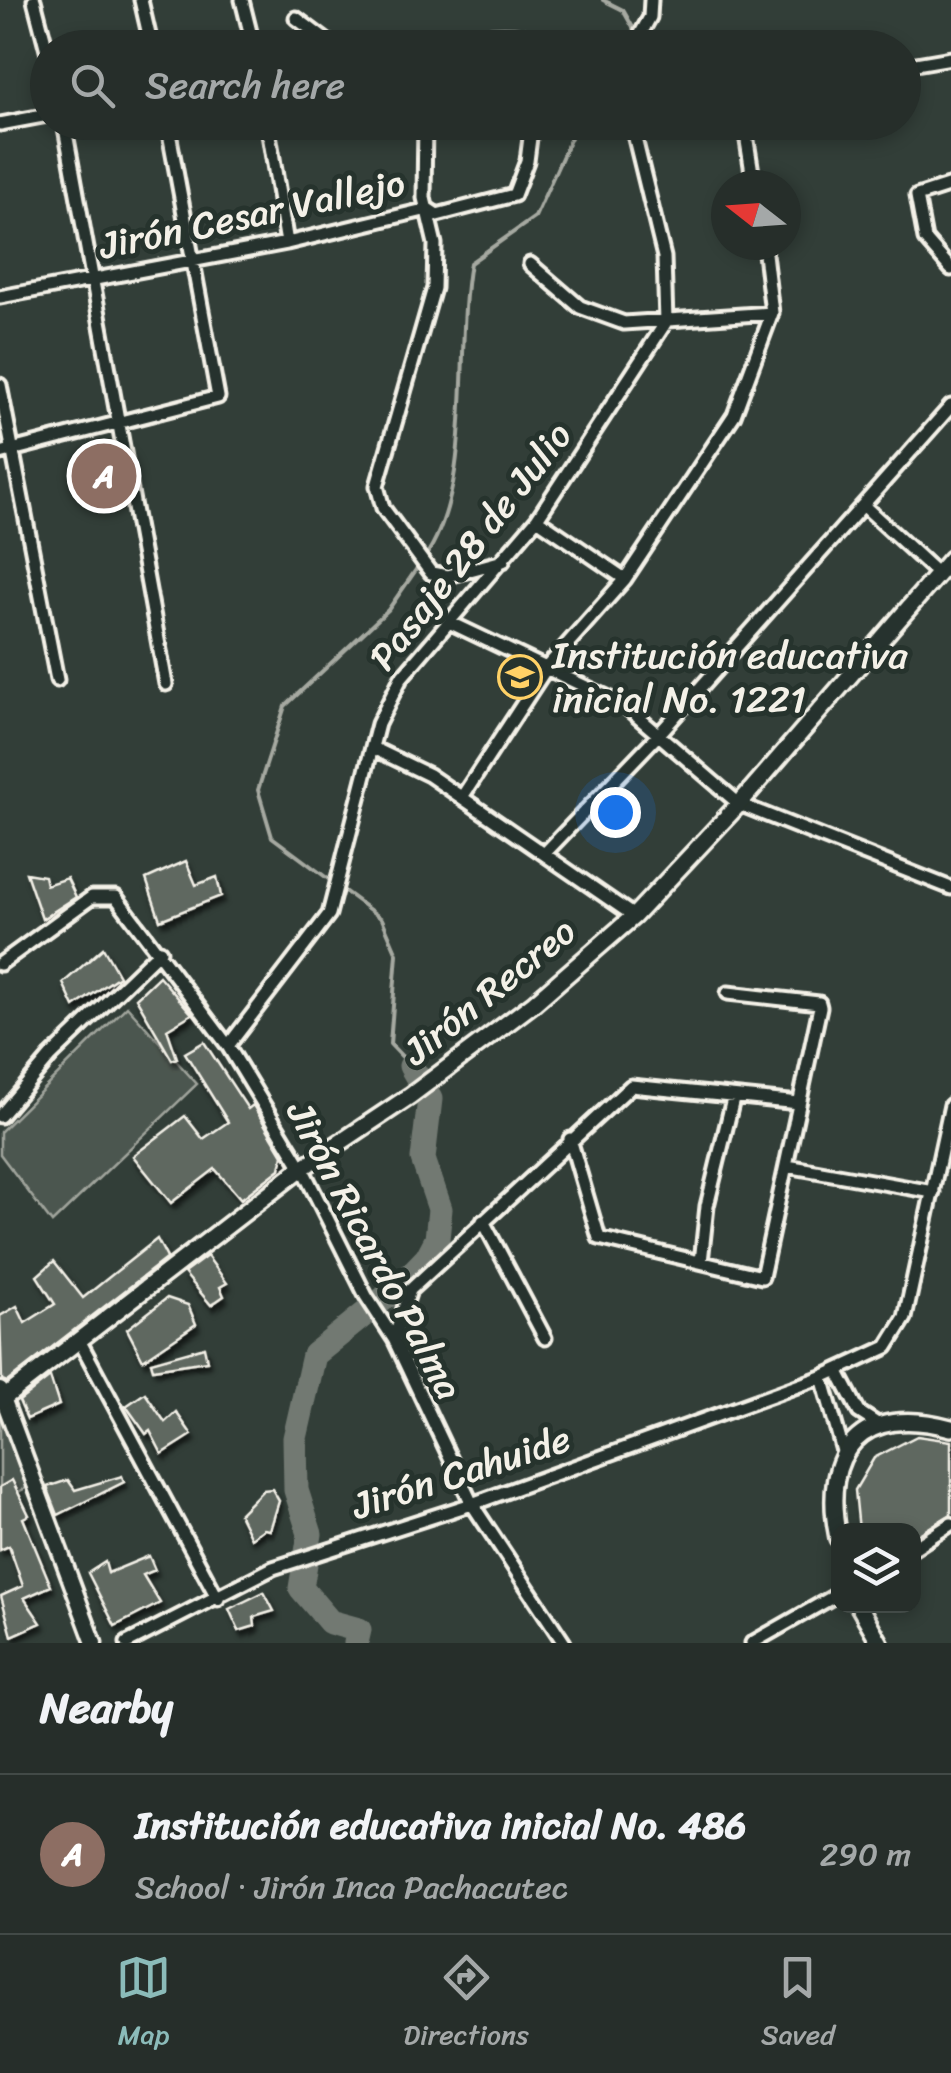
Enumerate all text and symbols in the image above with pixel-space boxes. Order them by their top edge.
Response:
search box [30,30,921,140]
text: Search here [145,52,345,119]
icon: search [65,58,120,113]
street label: Jirón Cesar Vallejo [91,149,411,280]
north arrow [711,170,801,260]
street label: Pasaje 28 de Julio [351,407,590,686]
pin: A [72,438,136,514]
place label: Institución educativa inicial No. 1221 [551,622,908,733]
school or university icon: Institución educativa inicial No. 1221 [497,654,543,700]
your location [590,787,641,838]
street label: Jirón Recreo [386,900,591,1084]
street label: Jirón Ricardo Palma [266,1087,482,1412]
street label: Jirón Cahuide [341,1406,579,1540]
map controls [831,1523,921,1613]
button: layers [831,1523,921,1613]
text: Nearby [40,1671,173,1745]
text: Institución educativa inicial No. 486 [135,1792,746,1859]
text: A [62,1826,83,1883]
text: 290 m [820,1826,911,1883]
text: School · Jirón Inca Pachacutec [135,1859,568,1916]
tab: Map [116,1950,171,2059]
tab: Directions [403,1950,529,2059]
tab: Saved [761,1950,835,2059]

